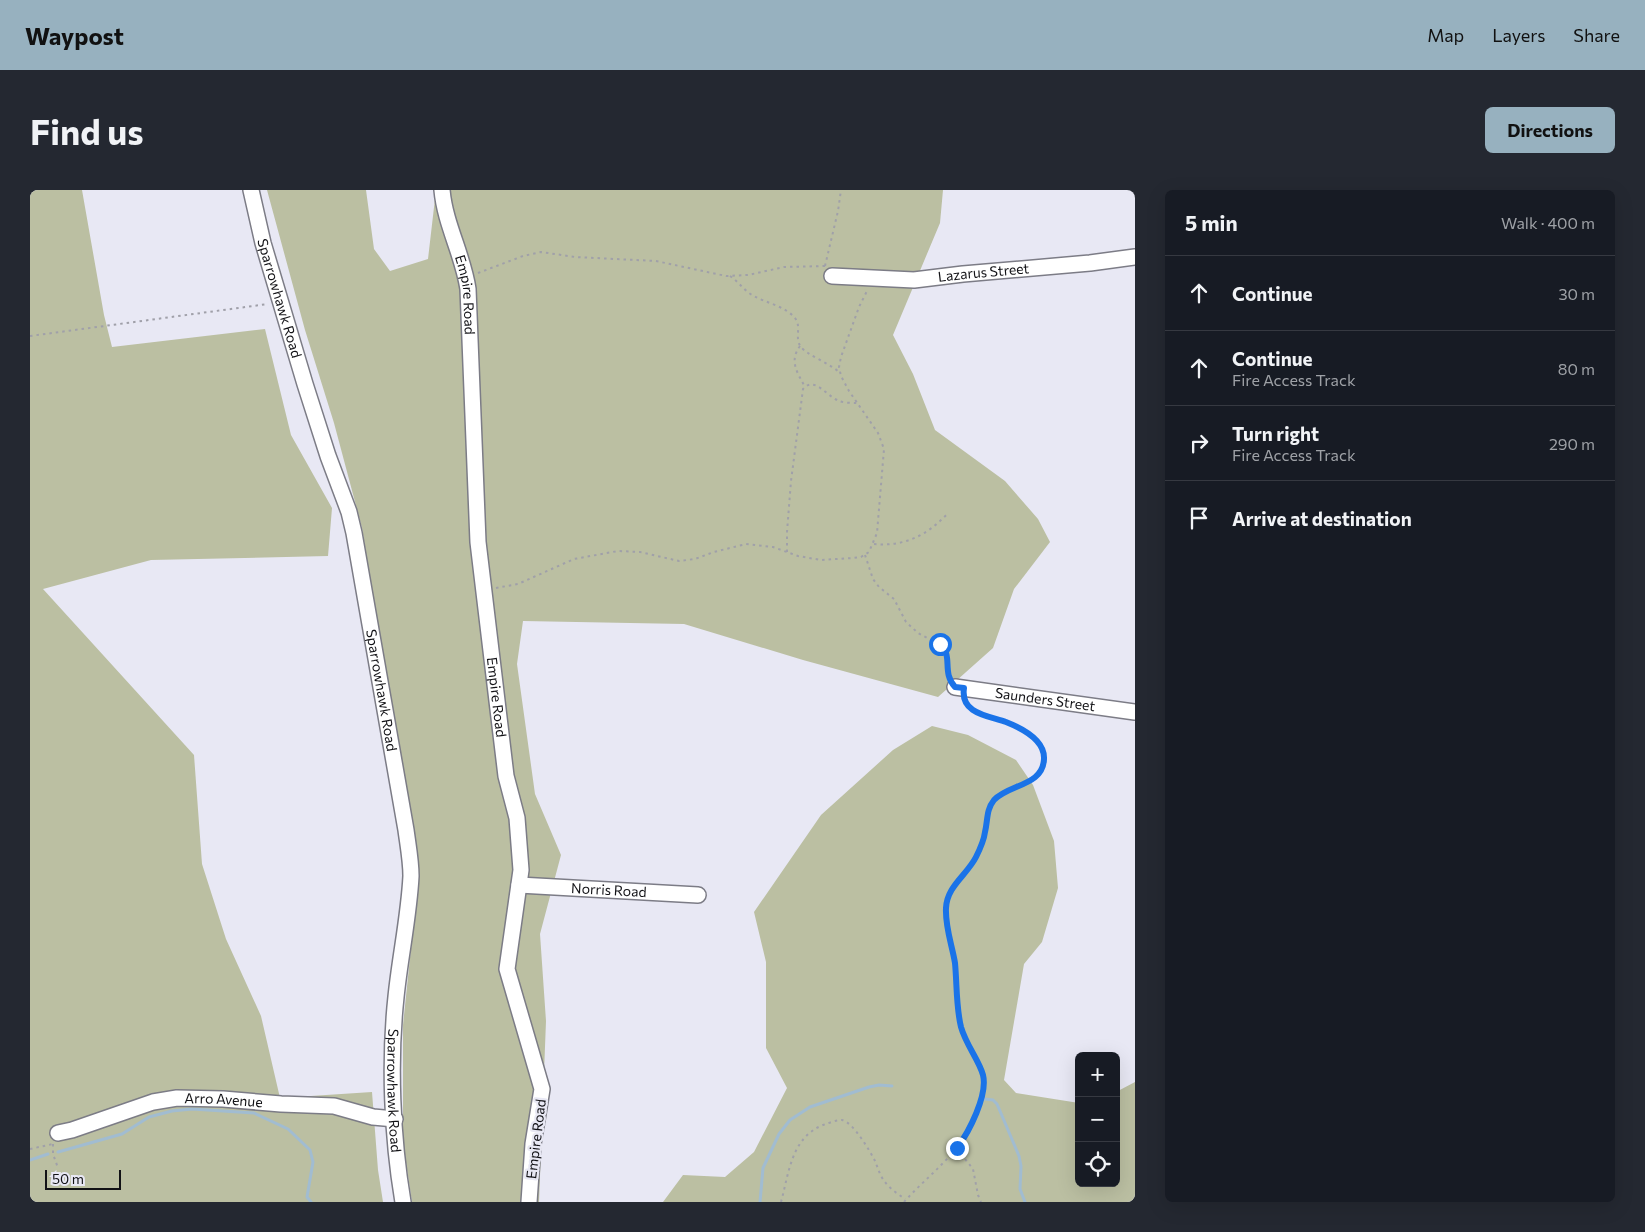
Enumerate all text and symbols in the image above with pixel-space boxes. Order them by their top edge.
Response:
text: Waypost [25,21,124,50]
text: Map [1427,24,1464,46]
text: Layers [1492,24,1545,46]
text: Share [1573,24,1620,46]
button: Directions [1485,107,1615,153]
text: Find us [30,109,144,152]
text: 5 min [1185,210,1238,235]
text: Walk · 400 m [1501,213,1595,232]
street label: Sparrowhawk Road [254,237,306,360]
street label: Empire Road [452,253,479,335]
street label: Lazarus Street [937,259,1030,285]
icon: ahead [1185,279,1213,307]
text: Continue [1232,282,1312,305]
text: 30 m [1558,284,1595,303]
text: Continue [1232,347,1312,370]
icon: ahead [1185,354,1213,382]
text: 80 m [1558,359,1595,378]
text: Fire Access Track [1232,370,1356,389]
text: Turn right [1232,422,1319,445]
icon: right [1185,429,1213,457]
text: 290 m [1549,434,1595,453]
text: Fire Access Track [1232,445,1356,464]
icon: arrive [1185,504,1213,532]
text: Arrive at destination [1232,507,1412,530]
street label: Sparrowhawk Road [363,628,401,752]
route start [929,633,952,656]
street label: Empire Road [484,656,510,738]
street label: Saunders Street [994,684,1097,714]
street label: Norris Road [571,879,647,900]
street label: Sparrowhawk Road [384,1028,405,1153]
map controls [1075,1052,1120,1187]
button: + [1075,1052,1120,1097]
street label: Arro Avenue [184,1089,263,1110]
button: − [1075,1097,1120,1142]
street label: Empire Road [522,1098,549,1180]
route end [946,1137,969,1160]
button: locate [1075,1142,1120,1187]
scale bar [45,1167,121,1190]
text: 50 m [52,1170,84,1187]

